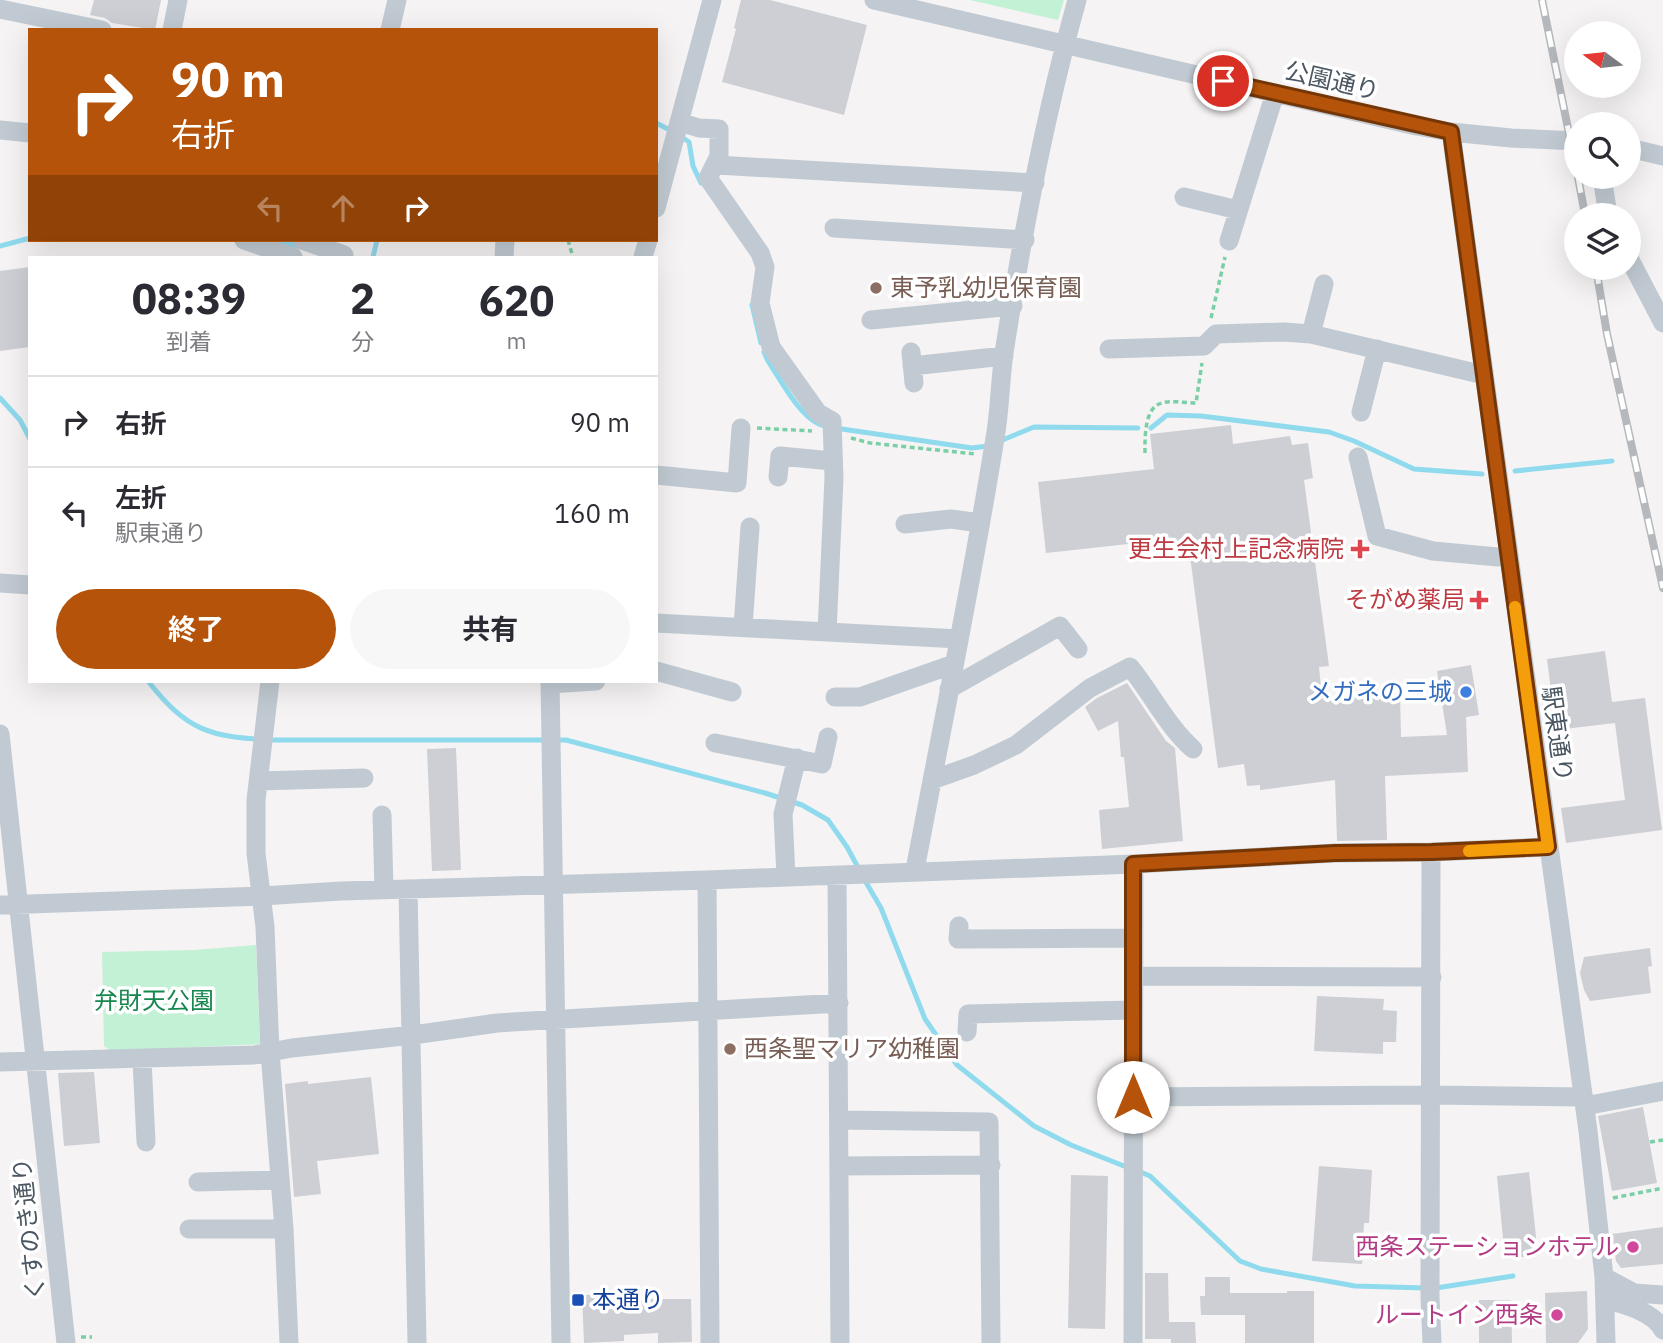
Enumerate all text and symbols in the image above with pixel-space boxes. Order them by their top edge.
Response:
north arrow [1564,21,1642,98]
map controls [1564,21,1641,280]
text: 90 m [171,47,285,110]
pin [1193,51,1253,111]
street label: 公園通り [1282,54,1383,106]
icon: right [56,56,147,147]
icon: arrive [1204,62,1242,100]
button: search [1564,112,1641,189]
text: 右折 [171,113,235,155]
icon: left [251,189,289,227]
icon: ahead [324,189,362,227]
icon: right [397,189,435,227]
button: layers [1564,203,1641,280]
text: 08:39 [132,271,246,326]
text: 2 [350,271,375,326]
place label: 東予乳幼児保育園 [890,271,1082,303]
text: 620 [479,273,554,328]
marker: 東予乳幼児保育園 [868,280,884,296]
text: m [507,325,527,355]
text: 到着 [166,326,212,356]
text: 分 [351,326,374,356]
icon: right [56,403,94,441]
text: 90 m [570,405,630,439]
text: 右折 [115,406,167,440]
text: 左折 [115,480,167,514]
icon: left [56,494,94,532]
text: 160 m [554,496,630,530]
text: 駅東通り [115,517,207,547]
place label: 更生会村上記念病院 [1128,532,1344,564]
marker: 更生会村上記念病院 [1350,539,1370,559]
place label: そがめ薬局 [1345,583,1465,615]
button: 終了 [56,589,336,669]
button: 共有 [350,589,630,669]
marker: そがめ薬局 [1471,592,1487,608]
place label: メガネの三城 [1308,675,1452,707]
marker: メガネの三城 [1458,684,1474,700]
street label: 駅東通り [1535,684,1581,784]
park label: 弁財天公園 [94,984,214,1016]
place label: 西条聖マリア幼稚園 [744,1032,960,1064]
marker: 西条聖マリア幼稚園 [722,1041,738,1057]
position arrow [1096,1060,1170,1134]
street label: くすのき通り [5,1156,51,1302]
place label: 西条ステーションホテル [1355,1230,1619,1262]
marker: 西条ステーションホテル [1625,1239,1641,1255]
place label: 本通り [592,1283,664,1315]
marker: 本通り [570,1292,586,1308]
place label: ルートイン西条 [1375,1298,1543,1330]
marker: ルートイン西条 [1549,1307,1565,1323]

